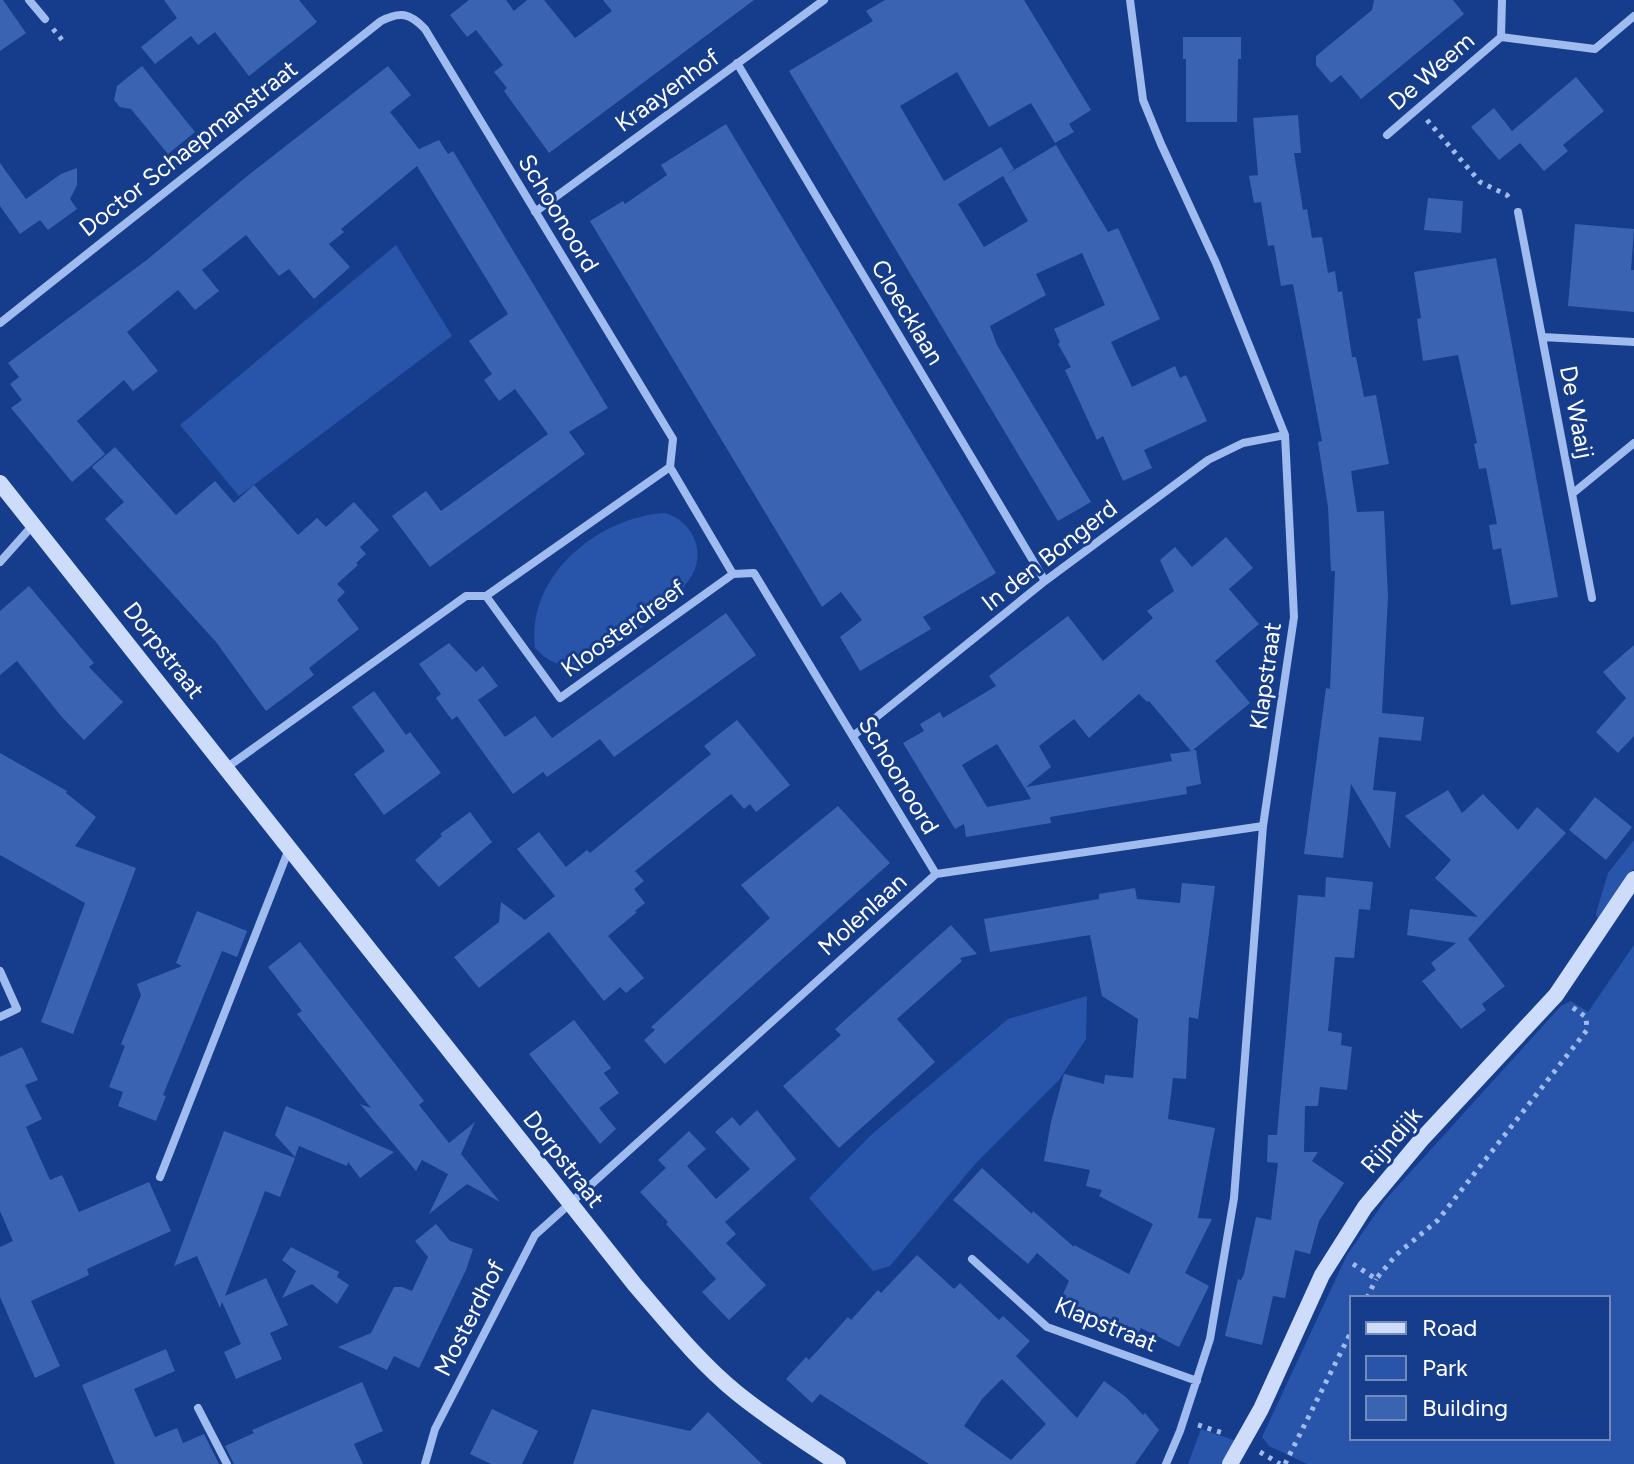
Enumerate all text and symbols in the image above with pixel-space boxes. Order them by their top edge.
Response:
street label: De Weem [1382,26,1480,116]
street label: Kraayenhof [609,42,725,138]
street label: Doctor Schaepmanstraat [73,54,303,242]
street label: Schoonoord [512,149,606,277]
street label: Cloecklaan [865,254,951,370]
street label: De Waaij [1554,363,1600,461]
street label: In den Bongerd [976,493,1122,617]
street label: Kloosterdreef [555,573,691,683]
street label: Dorpstraat [117,596,211,704]
street label: Klapstraat [1243,620,1287,732]
street label: Schoonoord [852,711,946,839]
street label: Molenlaan [812,867,912,961]
street label: Rijndijk [1354,1101,1428,1179]
street label: Dorpstraat [517,1105,611,1213]
street label: Mosterdhof [428,1255,511,1381]
street label: Klapstraat [1050,1290,1162,1358]
legend [1350,1296,1610,1440]
text: Road [1422,1313,1477,1342]
text: Park [1422,1353,1468,1382]
text: Building [1422,1393,1508,1422]

